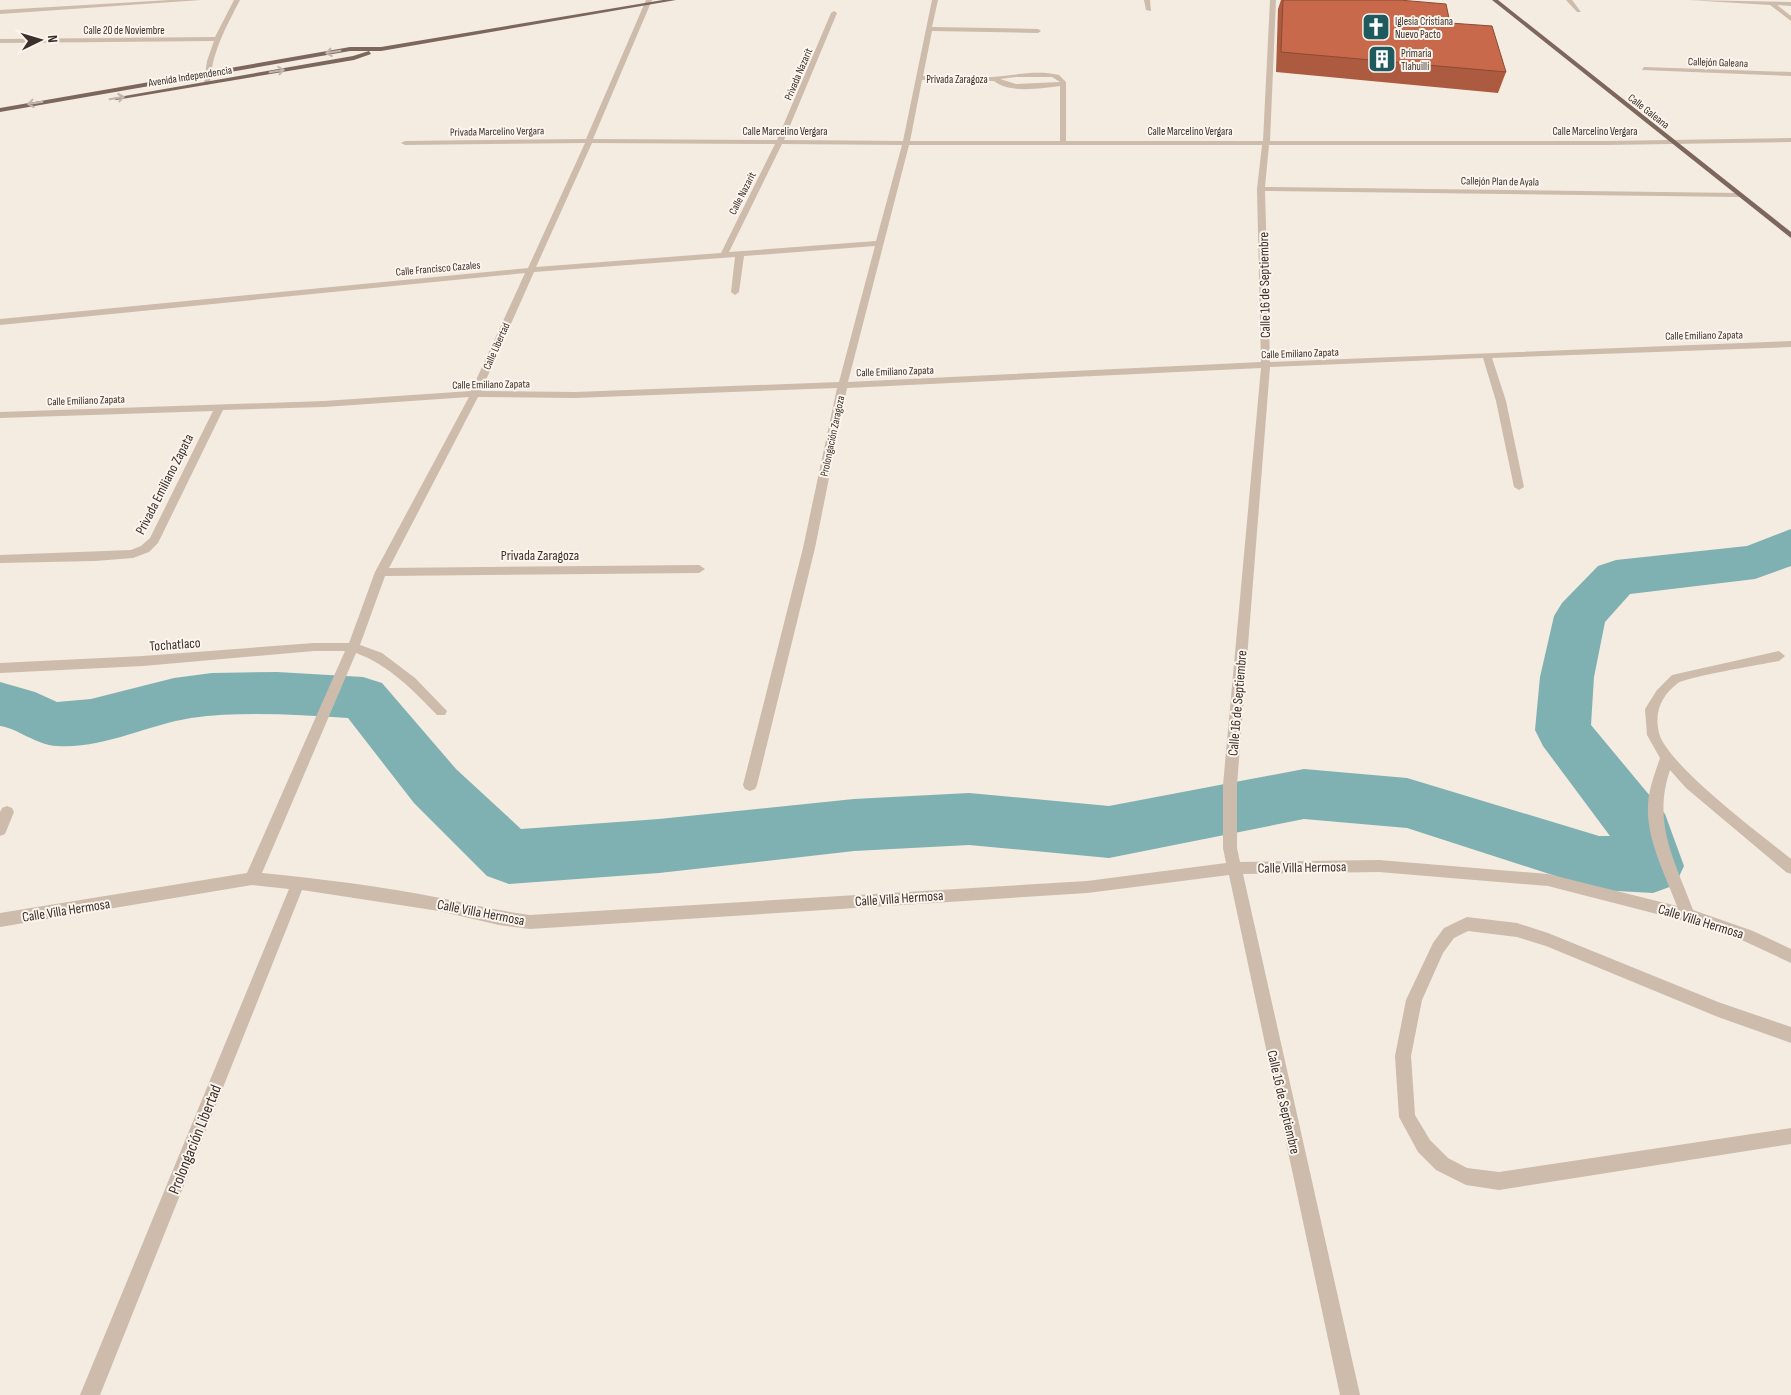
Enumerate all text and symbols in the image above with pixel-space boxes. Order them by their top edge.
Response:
church icon: Iglesia Cristiana Nuevo Pacto [1361,12,1391,42]
north arrow [15,15,65,65]
place label: Iglesia Cristiana Nuevo Pacto [1395,15,1453,41]
street label: Calle 20 de Noviembre [83,24,165,37]
text: N [44,34,61,43]
building icon: Primaria Tlahuilli [1367,44,1397,74]
street label: Privada Nazarit [782,46,816,102]
place label: Primaria Tlahuilli [1401,47,1432,73]
one-way arrow [325,48,341,58]
street label: Callejón Galeana [1688,55,1748,70]
street label: Avenida Independencia [146,63,233,90]
one-way arrow [269,66,285,76]
street label: Privada Zaragoza [926,73,988,86]
street label: Calle Galeana [1625,91,1672,132]
one-way arrow [109,92,125,102]
one-way arrow [27,99,43,109]
street label: Privada Marcelino Vergara [450,124,544,139]
street label: Calle Marcelino Vergara [742,125,828,138]
street label: Calle Marcelino Vergara [1147,125,1233,138]
street label: Calle Marcelino Vergara [1552,125,1638,138]
street label: Calle Nazarit [726,169,759,217]
street label: Callejón Plan de Ayala [1461,174,1539,189]
street label: Calle 16 de Septiembre [1255,232,1274,338]
street label: Calle Francisco Cazales [395,258,481,279]
street label: Calle Libertad [480,320,513,372]
street label: Calle Emiliano Zapata [1665,328,1743,343]
street label: Calle Emiliano Zapata [1261,346,1339,361]
street label: Calle Emiliano Zapata [856,364,934,379]
street label: Calle Emiliano Zapata [452,377,530,392]
street label: Calle Emiliano Zapata [47,393,125,408]
street label: Prolongación Zaragoza [818,394,847,478]
street label: Privada Emiliano Zapata [132,431,197,537]
street label: Privada Zaragoza [501,547,579,564]
street label: Tochatlaco [149,634,201,655]
street label: Calle 16 de Septiembre [1224,649,1251,757]
street label: Calle Villa Hermosa [1258,858,1346,877]
street label: Calle Villa Hermosa [854,887,944,910]
street label: Calle Villa Hermosa [21,895,111,926]
street label: Calle Villa Hermosa [436,896,526,929]
street label: Calle Villa Hermosa [1656,900,1746,943]
street label: Calle 16 de Septiembre [1263,1049,1304,1156]
street label: Prolongación Libertad [165,1082,226,1197]

